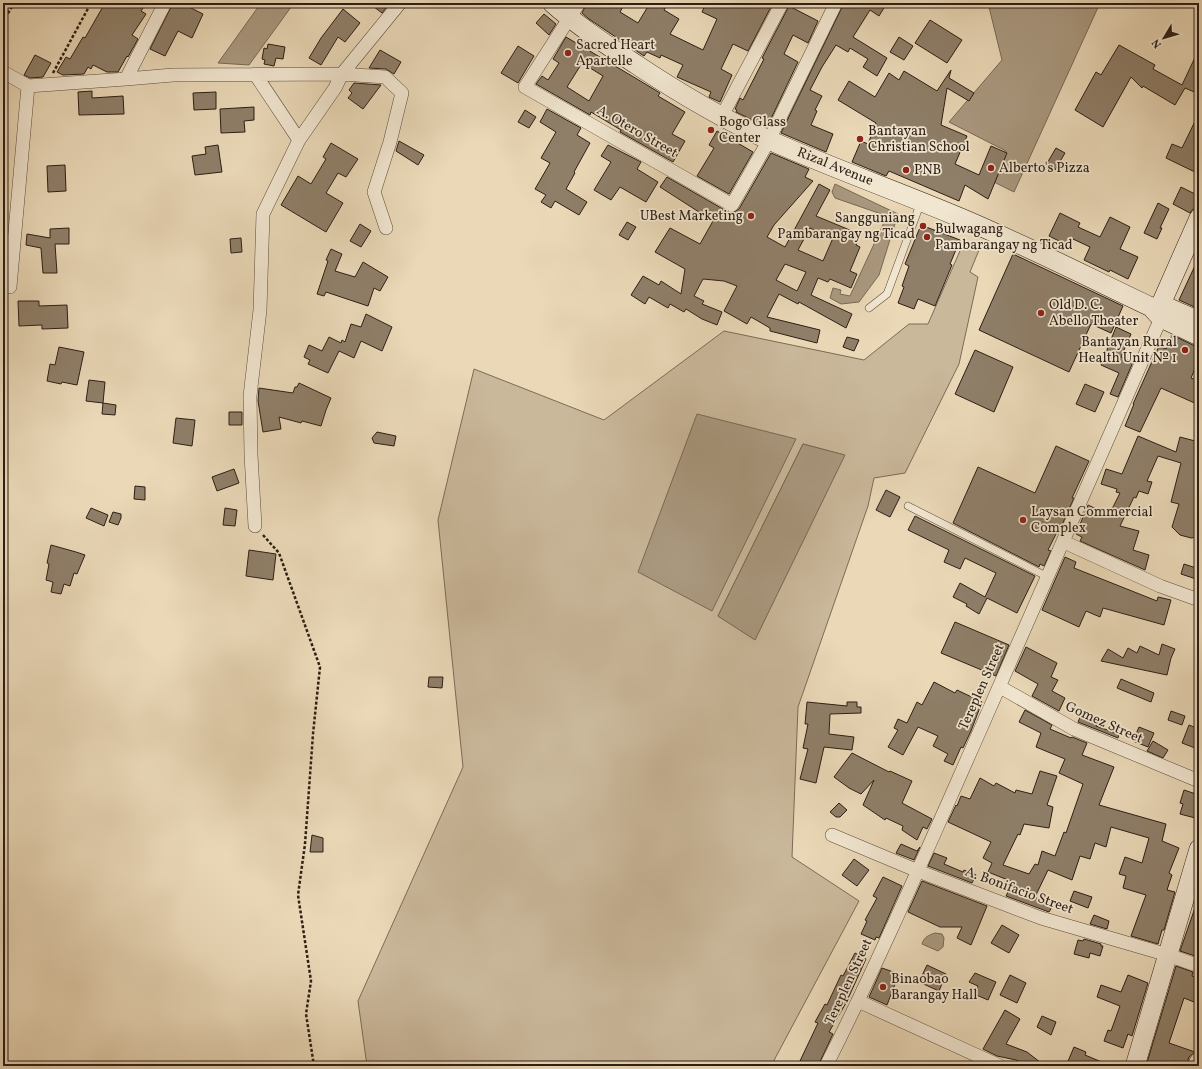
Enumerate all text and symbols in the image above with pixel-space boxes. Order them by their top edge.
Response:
north arrow [1144,18,1184,58]
text: N [1149,35,1166,51]
place label: Sacred Heart Apartelle [576,36,655,71]
marker: Sacred Heart Apartelle [563,48,573,58]
street label: A. Otero Street [593,101,681,163]
place label: Bogo Glass Center [719,113,786,148]
place label: Bantayan Christian School [868,122,970,157]
marker: Bogo Glass Center [706,125,716,135]
marker: Bantayan Christian School [855,134,865,144]
street label: Rizal Avenue [794,143,876,191]
place label: Alberto's Pizza [999,159,1090,178]
place label: PNB [914,161,941,180]
marker: Alberto's Pizza [986,163,996,173]
marker: PNB [901,165,911,175]
place label: UBest Marketing [640,207,743,226]
place label: Sangguniang Pambarangay ng Ticad [777,209,915,244]
marker: UBest Marketing [746,211,756,221]
place label: Bulwagang Pambarangay ng Ticad [935,220,1073,255]
marker: Sangguniang Pambarangay ng Ticad [918,221,928,231]
marker: Bulwagang Pambarangay ng Ticad [922,232,932,242]
place label: Old D. C. Abello Theater [1049,296,1138,331]
marker: Old D. C. Abello Theater [1036,308,1046,318]
place label: Bantayan Rural Health Unit № 1 [1078,333,1177,368]
marker: Bantayan Rural Health Unit № 1 [1180,345,1190,355]
place label: Laysan Commercial Complex [1031,503,1153,538]
marker: Laysan Commercial Complex [1018,515,1028,525]
street label: Tereplen Street [954,641,1010,733]
street label: Gomez Street [1062,697,1146,749]
street label: A. Bonifacio Street [962,863,1076,919]
street label: Tereplen Street [821,936,877,1028]
place label: Binaobao Barangay Hall [891,970,977,1005]
marker: Binaobao Barangay Hall [878,982,888,992]

